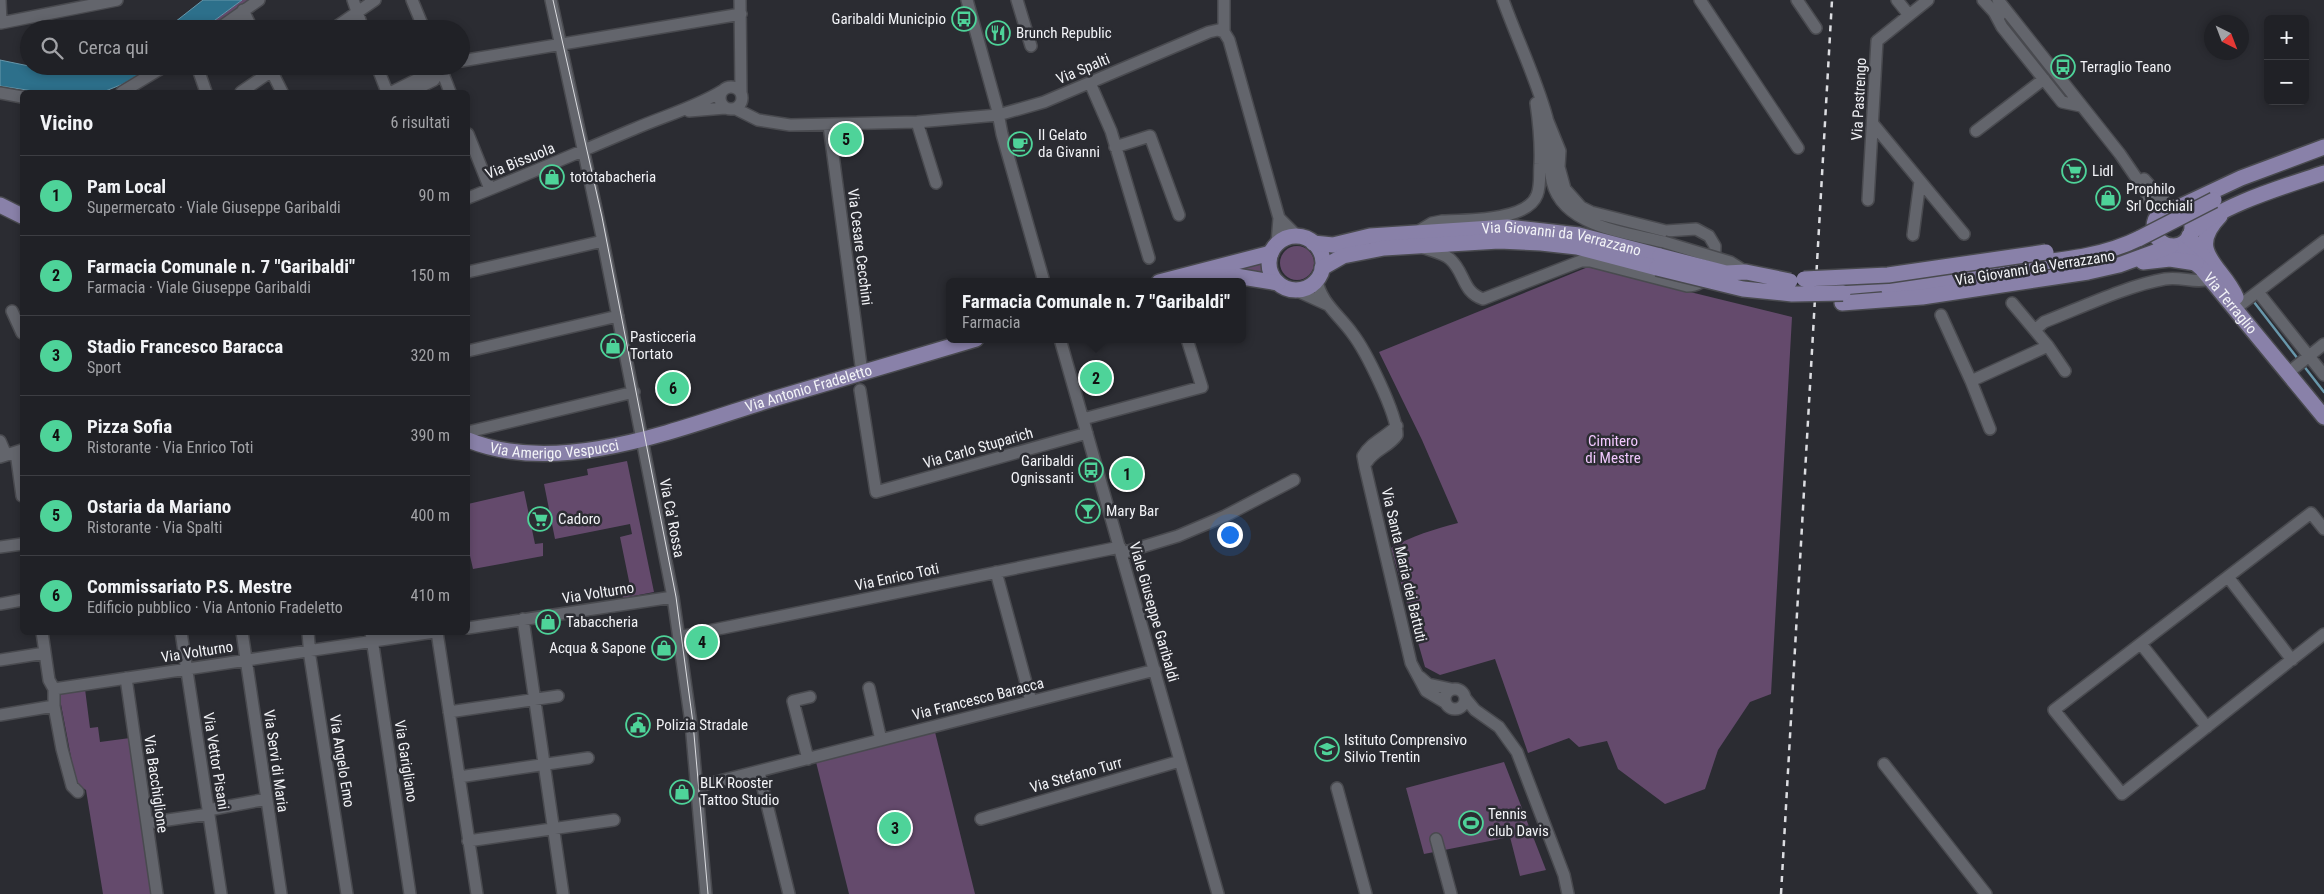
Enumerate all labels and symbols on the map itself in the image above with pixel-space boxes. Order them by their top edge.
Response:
bus stop icon: Garibaldi Municipio [951,6,977,32]
place label: Garibaldi Municipio [832,10,946,28]
north arrow [2204,15,2249,60]
restaurant icon: Brunch Republic [985,20,1011,46]
place label: Brunch Republic [1016,24,1112,42]
street label: Via Spalti [1054,50,1112,88]
bus stop icon: Terraglio Teano [2050,54,2076,80]
street label: Via Pastrengo [1848,57,1870,141]
place label: Terraglio Teano [2080,58,2171,76]
pin: 5 [830,120,862,158]
place label: Il Gelato da Givanni [1038,126,1100,161]
cafe icon: Il Gelato da Givanni [1007,131,1033,157]
street label: Via Bissuola [483,139,557,183]
supermarket icon: Lidl [2061,158,2087,184]
place label: Lidl [2092,162,2113,180]
shop icon: tototabacheria [539,164,565,190]
place label: tototabacheria [570,168,656,186]
place label: Prophilo Srl Occhiali [2126,180,2193,215]
shop icon: Prophilo Srl Occhiali [2095,185,2121,211]
street label: Via Cesare Cecchini [844,187,876,307]
street label: Via Giovanni da Verrazzano [1481,218,1643,260]
street label: Via Giovanni da Verrazzano [1954,246,2116,290]
street label: Via Terraglio [2200,269,2261,338]
place label: Pasticceria Tortato [630,328,696,363]
shop icon: Pasticceria Tortato [600,333,626,359]
pin: 2 [1080,359,1112,397]
street label: Via Antonio Fradeletto [743,361,874,416]
pin: 6 [657,369,689,407]
street label: Via Carlo Stuparich [921,424,1035,472]
park label: Cimitero di Mestre [1585,432,1641,467]
street label: Via Amerigo Vespucci [488,436,620,463]
place label: Garibaldi Ognissanti [1011,452,1074,487]
pin: 1 [1111,455,1143,493]
bus stop icon: Garibaldi Ognissanti [1078,457,1104,483]
street label: Via Ca' Rossa [656,477,688,559]
street label: Via Santa Maria dei Battuti [1377,486,1431,644]
bar icon: Mary Bar [1075,498,1101,524]
place label: Mary Bar [1106,502,1159,520]
supermarket icon: Cadoro [527,506,553,532]
place label: Cadoro [558,510,601,528]
your location [1217,522,1243,548]
street label: Viale Giuseppe Garibaldi [1125,540,1183,684]
street label: Via Enrico Toti [853,559,941,595]
street label: Via Volturno [561,578,635,608]
shop icon: Tabaccheria [535,609,561,635]
place label: Tabaccheria [566,613,638,631]
pin: 4 [686,623,718,661]
shop icon: Acqua & Sapone [651,635,677,661]
street label: Via Volturno [160,637,234,667]
place label: Acqua & Sapone [549,639,646,657]
street label: Via Francesco Baracca [910,674,1046,724]
street label: Via Servi di Maria [260,709,292,813]
street label: Via Vettor Pisani [199,711,233,811]
public building icon: Polizia Stradale [625,712,651,738]
street label: Via Angelo Emo [326,713,358,809]
place label: Polizia Stradale [656,716,748,734]
street label: Via Garigliano [391,719,421,803]
place label: Istituto Comprensivo Silvio Trentin [1344,731,1467,766]
street label: Via Bacchiglione [140,734,172,834]
school or university icon: Istituto Comprensivo Silvio Trentin [1314,736,1340,762]
street label: Via Stefano Turr [1028,753,1125,797]
place label: BLK Rooster Tattoo Studio [700,774,779,809]
shop icon: BLK Rooster Tattoo Studio [669,779,695,805]
place label: Tennis club Davis [1488,805,1549,840]
pin: 3 [879,809,911,847]
sports icon: Tennis club Davis [1458,810,1484,836]

